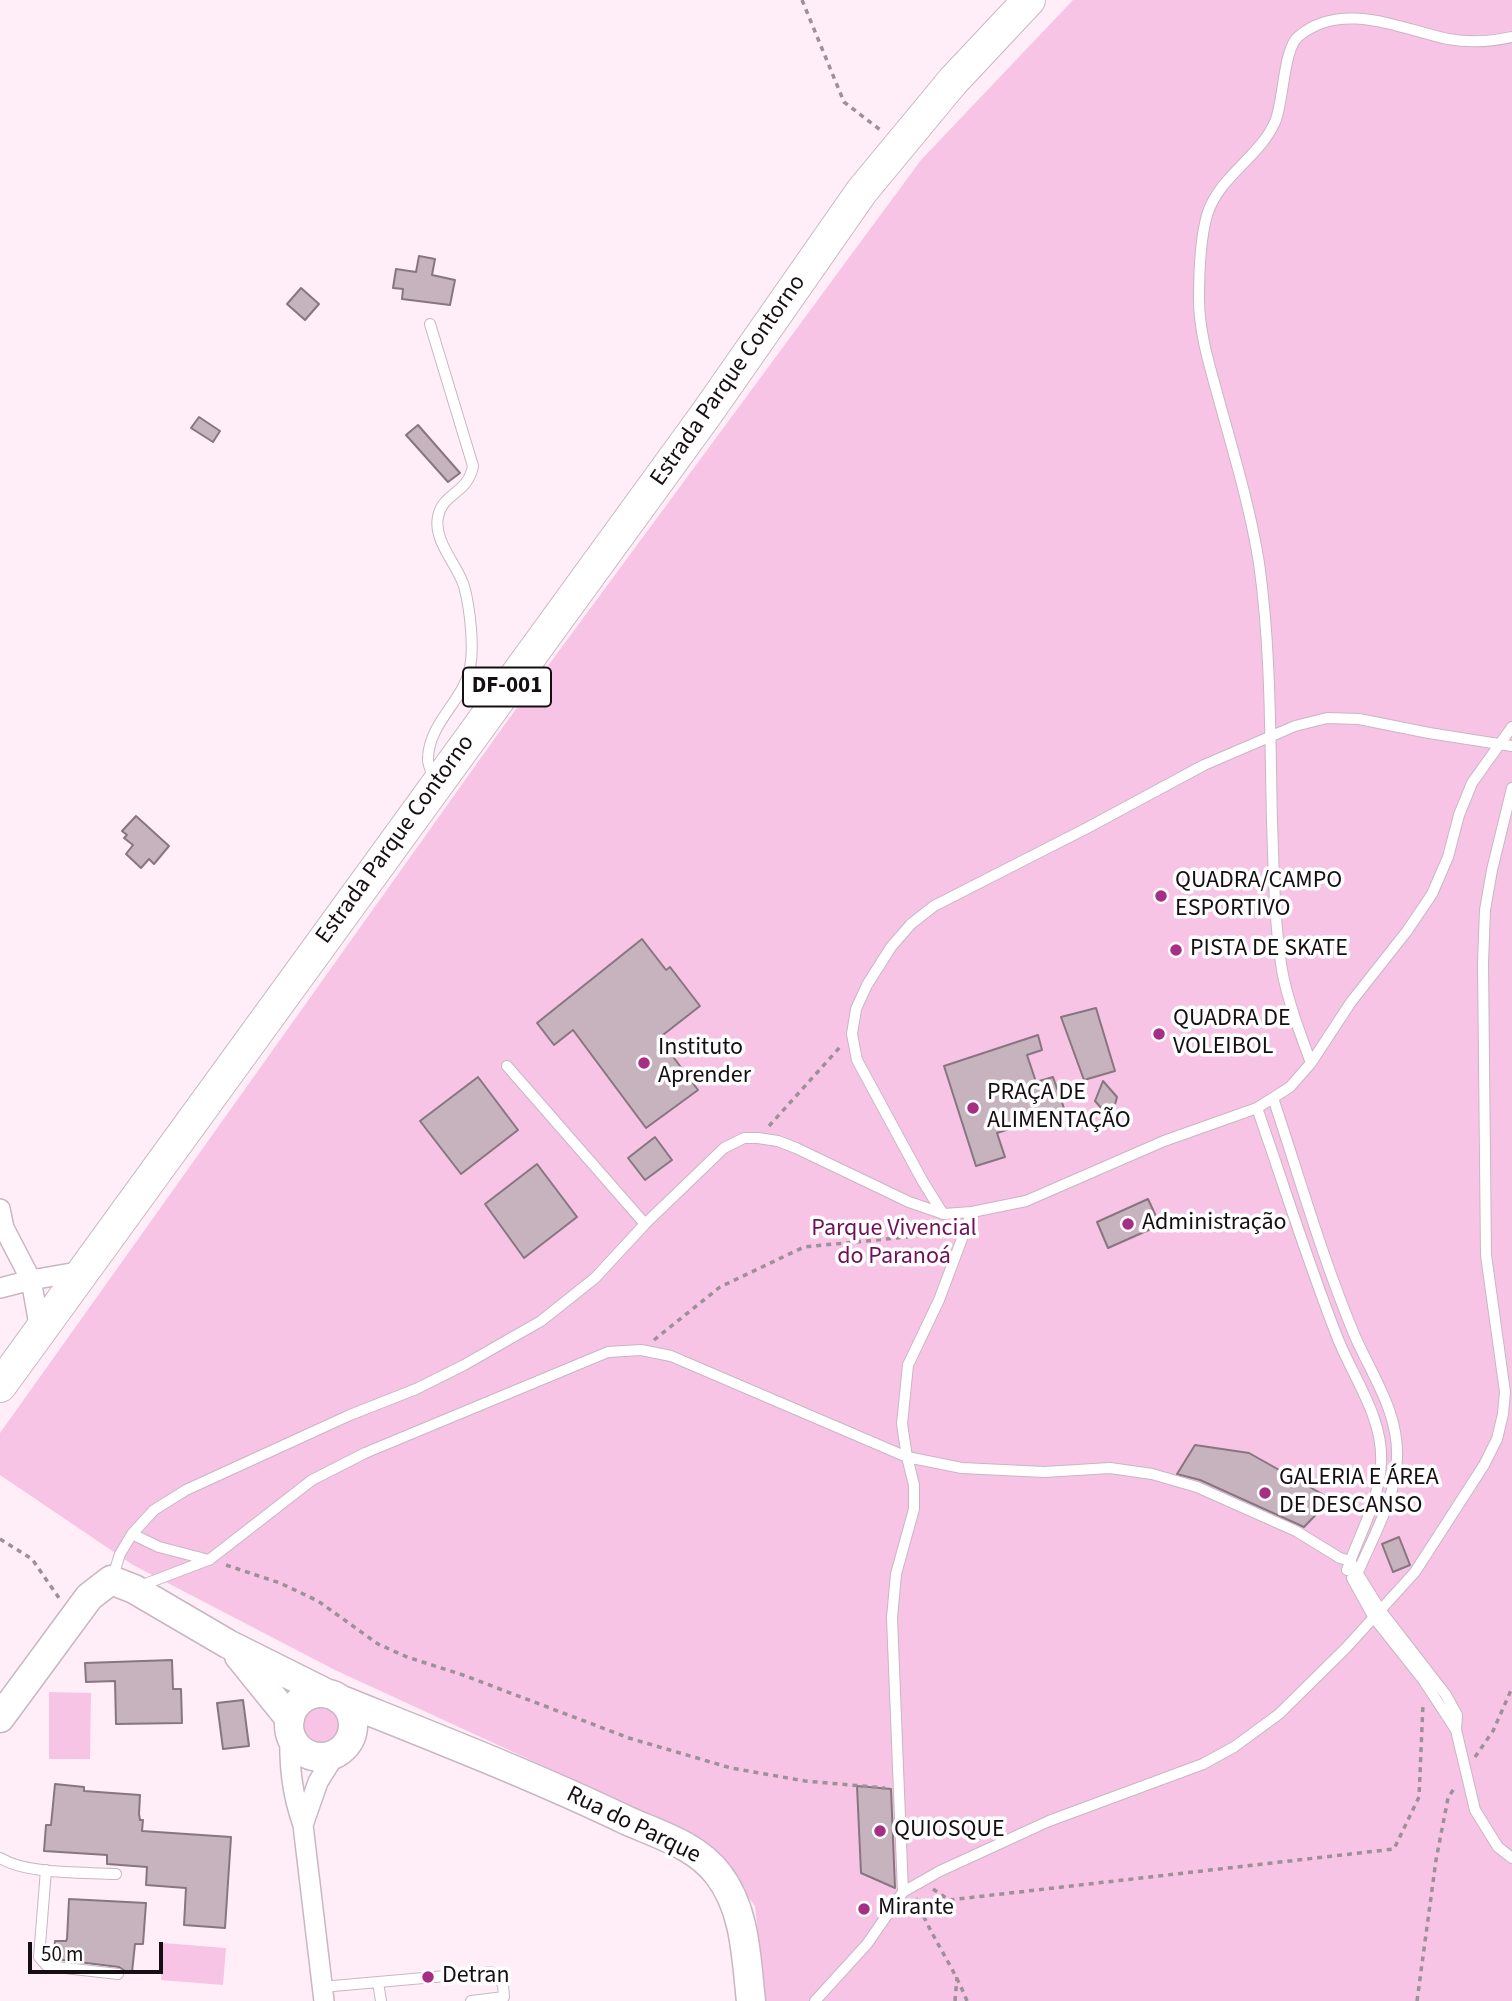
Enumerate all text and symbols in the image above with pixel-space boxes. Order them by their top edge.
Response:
street label: Estrada Parque Contorno [645,270,813,492]
road number: DF-001 [463,667,551,706]
street label: Estrada Parque Contorno [310,730,482,950]
place label: QUADRA/CAMPO ESPORTIVO [1175,868,1342,924]
marker: QUADRA/CAMPO ESPORTIVO [1153,888,1169,904]
place label: PISTA DE SKATE [1190,936,1348,964]
marker: PISTA DE SKATE [1168,942,1184,958]
place label: QUADRA DE VOLEIBOL [1173,1006,1291,1062]
marker: QUADRA DE VOLEIBOL [1151,1026,1167,1042]
place label: Instituto Aprender [658,1035,751,1091]
marker: Instituto Aprender [636,1055,652,1071]
place label: PRAÇA DE ALIMENTAÇÃO [987,1080,1131,1136]
marker: PRAÇA DE ALIMENTAÇÃO [965,1100,981,1116]
place label: Administração [1142,1210,1287,1238]
park label: Parque Vivencial do Paranoá [811,1216,977,1272]
marker: Administração [1120,1216,1136,1232]
place label: GALERIA E ÁREA DE DESCANSO [1279,1465,1439,1521]
marker: GALERIA E ÁREA DE DESCANSO [1257,1485,1273,1501]
street label: Rua do Parque [561,1781,705,1871]
place label: QUIOSQUE [894,1817,1005,1845]
marker: QUIOSQUE [872,1823,888,1839]
place label: Mirante [878,1895,954,1923]
marker: Mirante [856,1901,872,1917]
scale bar [32,1927,166,1971]
text: 50 m [41,1939,83,1969]
place label: Detran [442,1963,510,1991]
marker: Detran [420,1969,436,1985]

